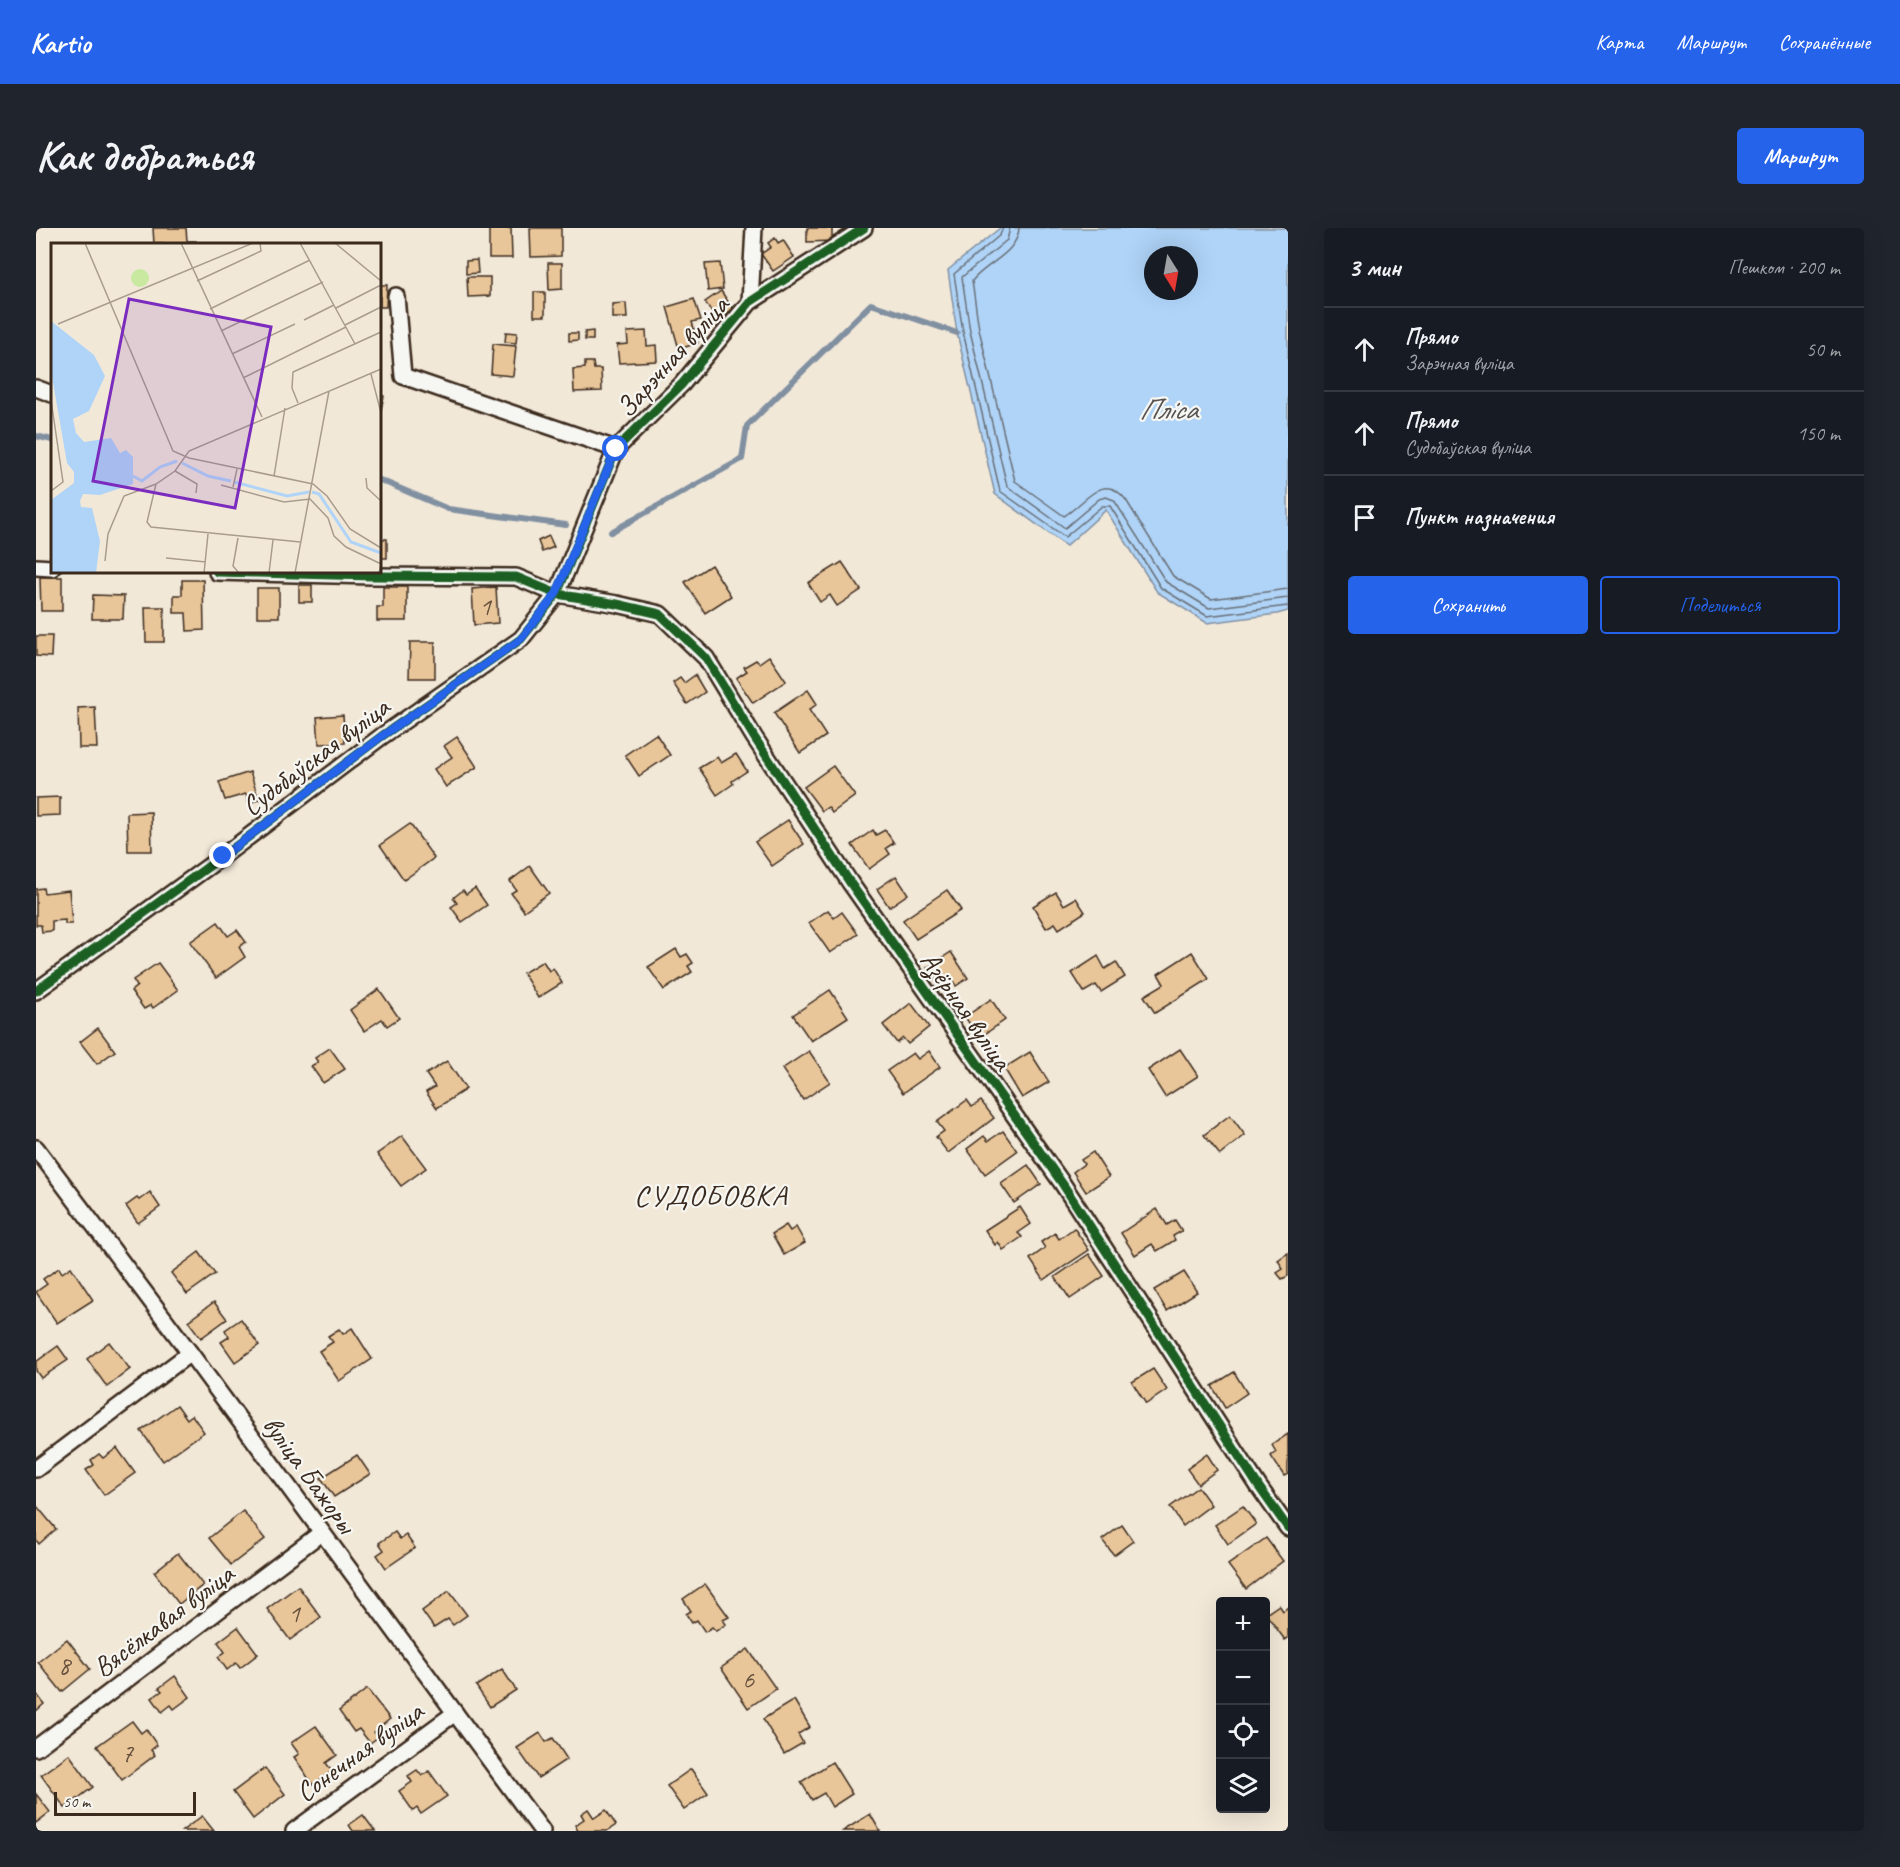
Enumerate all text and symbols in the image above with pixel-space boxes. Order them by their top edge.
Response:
text: Kartio [30,25,91,60]
text: Карта [1595,29,1644,55]
text: Маршрут [1677,29,1746,55]
text: Сохранённые [1779,29,1870,55]
button: Маршрут [1737,128,1864,184]
text: Как добраться [36,130,253,183]
inset map [51,243,381,573]
north arrow [1144,246,1198,300]
text: 3 мин [1348,251,1401,284]
text: Пешком · 200 m [1728,255,1840,280]
street label: Зарэчная вуліца [609,287,737,425]
text: Прямо [1405,323,1457,351]
icon: ahead [1348,333,1381,366]
text: 50 m [1806,337,1840,362]
text: Зарэчная вуліца [1405,351,1514,376]
water label: Пліса [1139,390,1200,428]
text: Прямо [1405,407,1457,435]
icon: ahead [1348,417,1381,450]
text: 150 m [1797,421,1840,446]
route start [602,435,628,461]
text: Судобаўская вуліца [1405,435,1531,460]
icon: arrive [1348,501,1381,534]
text: Пункт назначения [1405,503,1554,531]
button: Сохранить [1348,576,1588,634]
button: Поделиться [1600,576,1840,634]
house number: 1 [479,590,492,623]
street label: Судобаўская вуліца [234,688,398,823]
route end [209,842,235,868]
street label: Азёрная вуліца [912,944,1021,1079]
district label: СУДОБОВКА [634,1176,788,1214]
street label: вуліца Бажоры [255,1409,365,1542]
street label: Вясёлкавая вуліца [86,1555,242,1685]
house number: 1 [288,1597,301,1630]
map controls [1216,1597,1270,1813]
button: + [1216,1597,1270,1651]
house number: 8 [58,1649,72,1682]
button: − [1216,1651,1270,1705]
house number: 6 [742,1663,755,1696]
street label: Сонечная вуліца [289,1692,431,1809]
button: locate [1216,1705,1270,1759]
house number: 7 [121,1737,134,1770]
button: layers [1216,1759,1270,1813]
scale bar [54,1789,196,1816]
text: 50 m [63,1792,90,1812]

